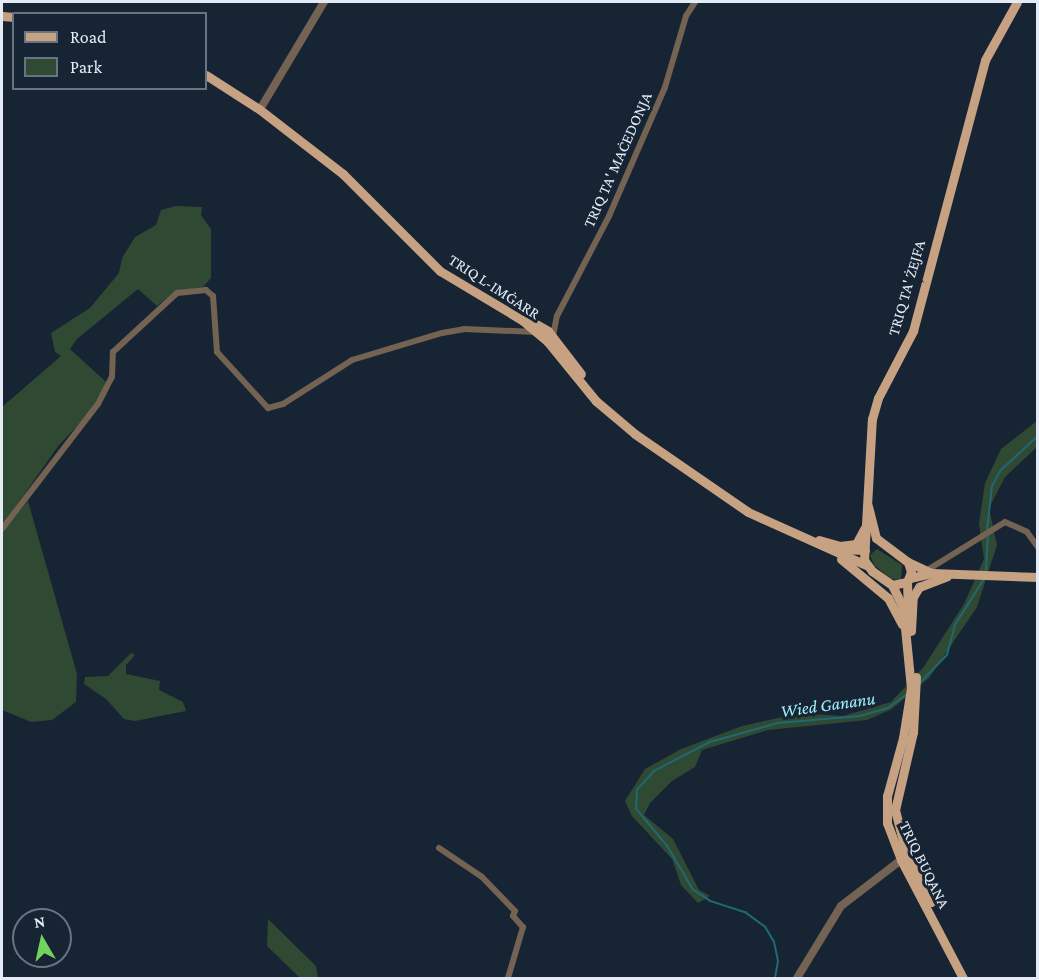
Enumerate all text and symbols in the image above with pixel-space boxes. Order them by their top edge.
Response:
legend [12,12,207,90]
text: Road [70,27,107,47]
text: Park [70,57,102,77]
street label: TRIQ TA' MAĊEDONJA [580,89,656,231]
street label: TRIQ TA' ŻEJFA [884,238,930,338]
street label: TRIQ L-IMĠARR [445,250,543,324]
water label: Wied Gananu [779,688,877,722]
street label: TRIQ BUQANA [895,818,953,912]
north arrow [12,908,72,968]
text: N [33,912,46,931]

